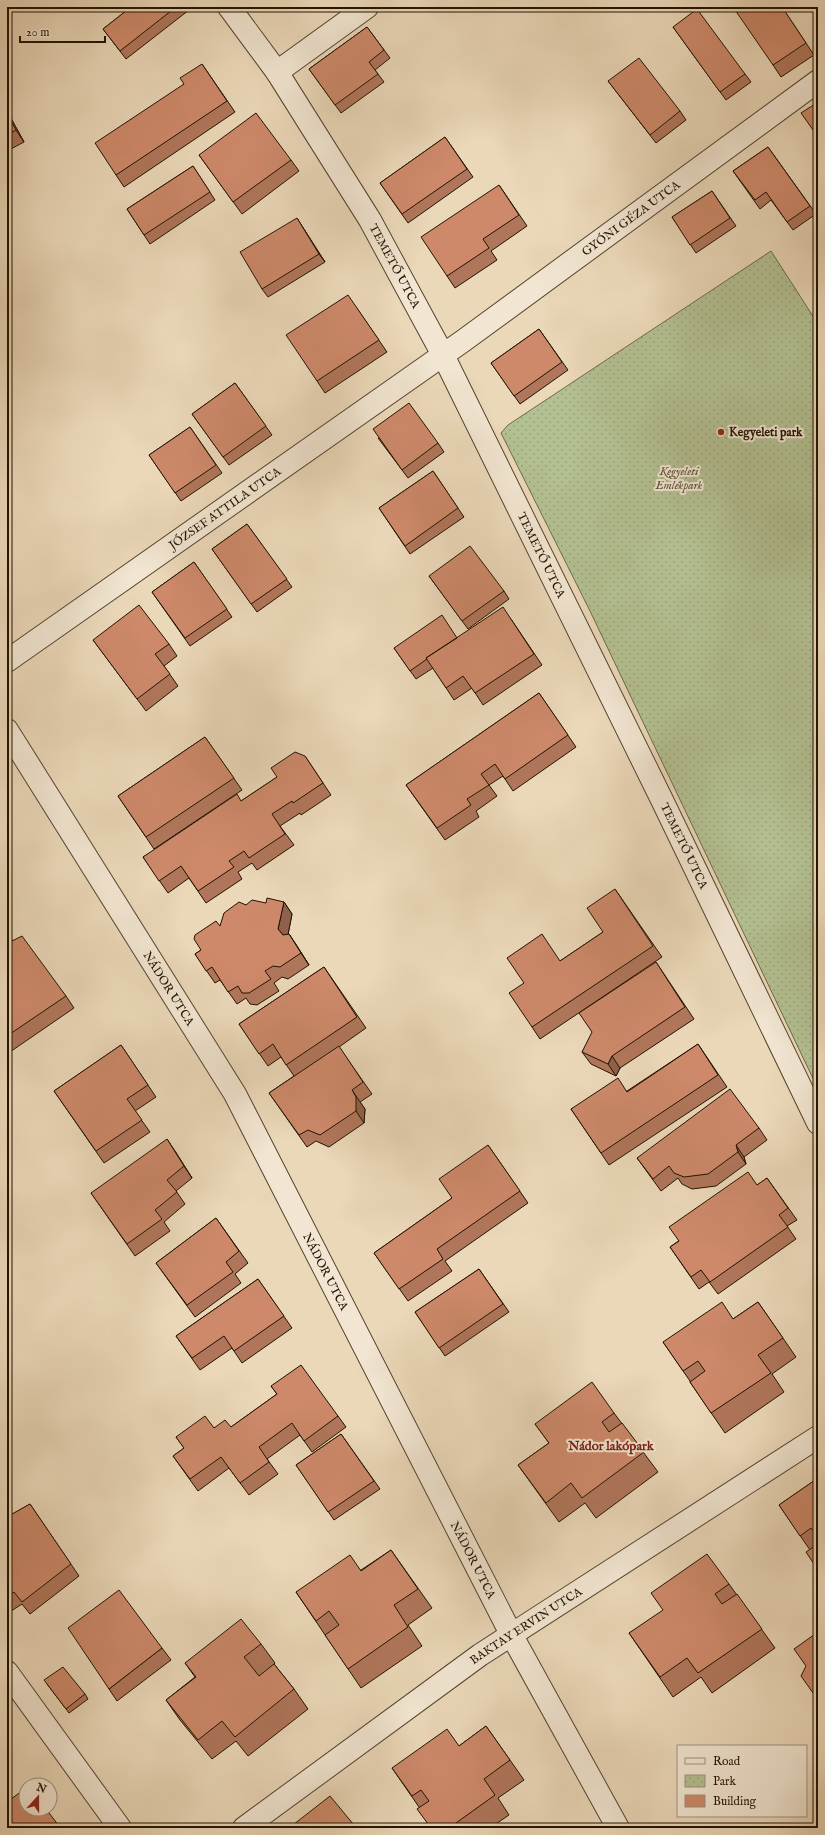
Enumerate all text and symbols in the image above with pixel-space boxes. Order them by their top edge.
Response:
scale bar [20,18,105,44]
text: 20 m [26,25,49,40]
street label: GYÓNI GÉZA UTCA [579,177,684,259]
street label: TEMETŐ UTCA [366,222,424,312]
place label: Kegyeleti park [729,425,803,441]
marker: Kegyeleti park [716,427,726,437]
street label: JÓZSEF ATTILA UTCA [164,464,285,555]
park label: Kegyeleti Emlékpark [655,464,703,493]
street label: TEMETŐ UTCA [514,510,569,601]
street label: TEMETŐ UTCA [657,801,711,892]
street label: NÁDOR UTCA [140,949,198,1030]
street label: NÁDOR UTCA [299,1231,352,1314]
district label: Nádor lakópark [567,1438,655,1455]
street label: NÁDOR UTCA [447,1519,499,1602]
street label: BAKTAY ERVIN UTCA [467,1584,586,1668]
legend [677,1745,807,1817]
text: Road [713,1754,741,1769]
text: Park [713,1774,736,1789]
north arrow [18,1777,58,1817]
text: N [33,1780,49,1797]
text: Building [713,1794,757,1809]

